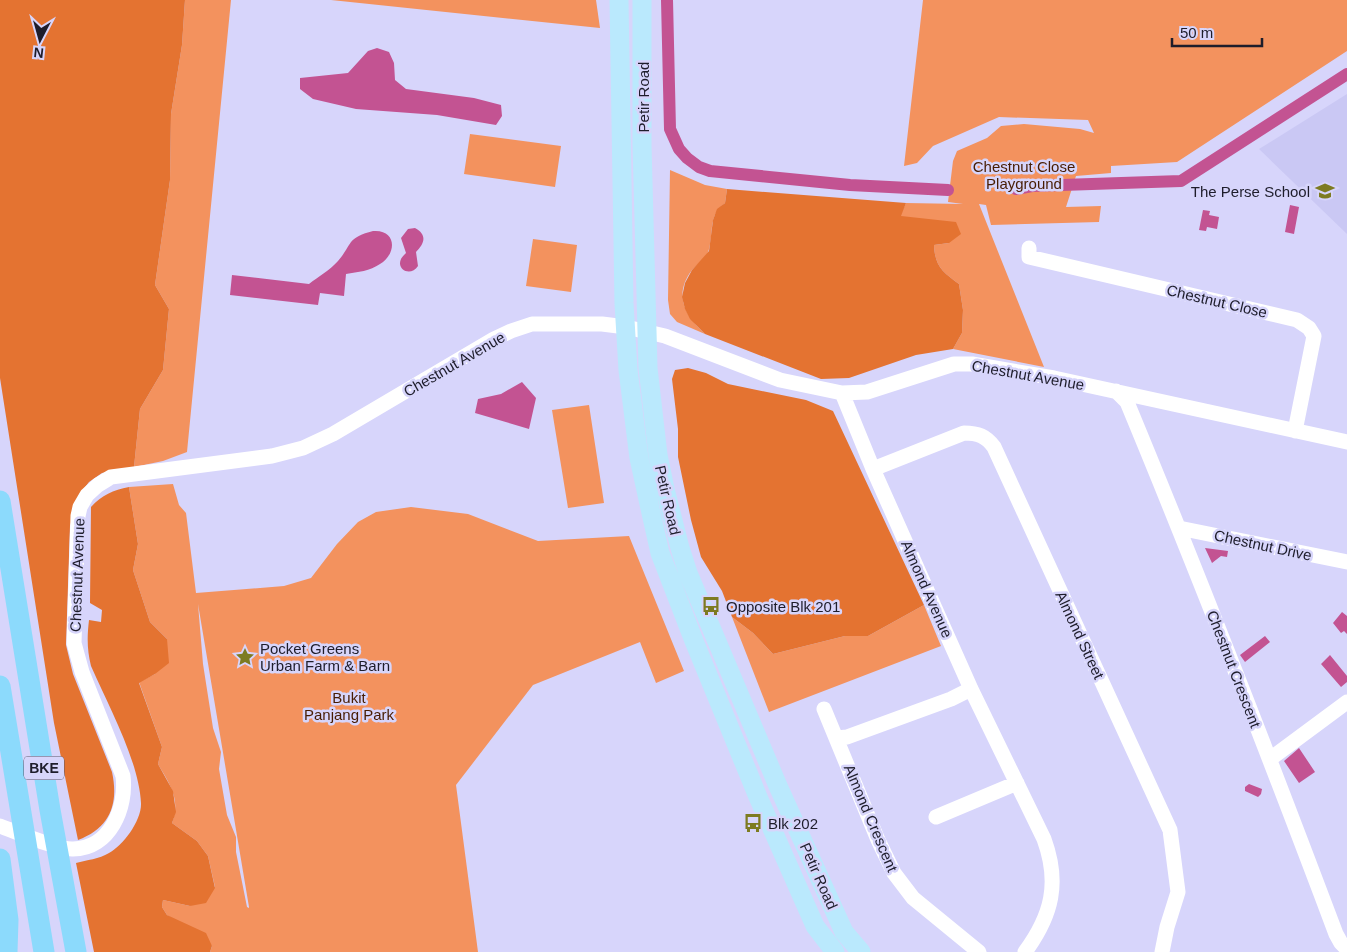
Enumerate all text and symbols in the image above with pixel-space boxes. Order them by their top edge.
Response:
north arrow [15,15,65,65]
scale bar [1172,15,1262,47]
text: 50 m [1180,24,1213,41]
text: N [33,44,45,61]
street label: Petir Road [635,62,652,132]
park label: Chestnut Close Playground [973,158,1075,192]
school or university icon: The Perse School [1314,180,1336,202]
place label: The Perse School [1191,183,1310,200]
street label: Chestnut Close [1165,281,1269,321]
street label: Chestnut Avenue [400,328,508,400]
street label: Chestnut Avenue [970,357,1086,393]
street label: Petir Road [652,464,684,536]
street label: Chestnut Avenue [67,518,87,632]
street label: Chestnut Drive [1213,526,1313,564]
street label: Almond Avenue [898,538,956,640]
street label: Almond Street [1052,588,1108,682]
bus stop icon: Opposite Blk 201 [700,595,722,617]
place label: Opposite Blk 201 [726,598,840,615]
street label: Chestnut Crescent [1204,608,1264,731]
place label: Pocket Greens Urban Farm & Barn [260,640,390,674]
place icon: Pocket Greens Urban Farm & Barn [234,646,256,668]
park label: Bukit Panjang Park [304,689,395,723]
road number: BKE [24,756,64,780]
street label: Almond Crescent [841,762,902,875]
bus stop icon: Blk 202 [742,812,764,834]
place label: Blk 202 [768,815,818,832]
street label: Petir Road [797,840,841,912]

